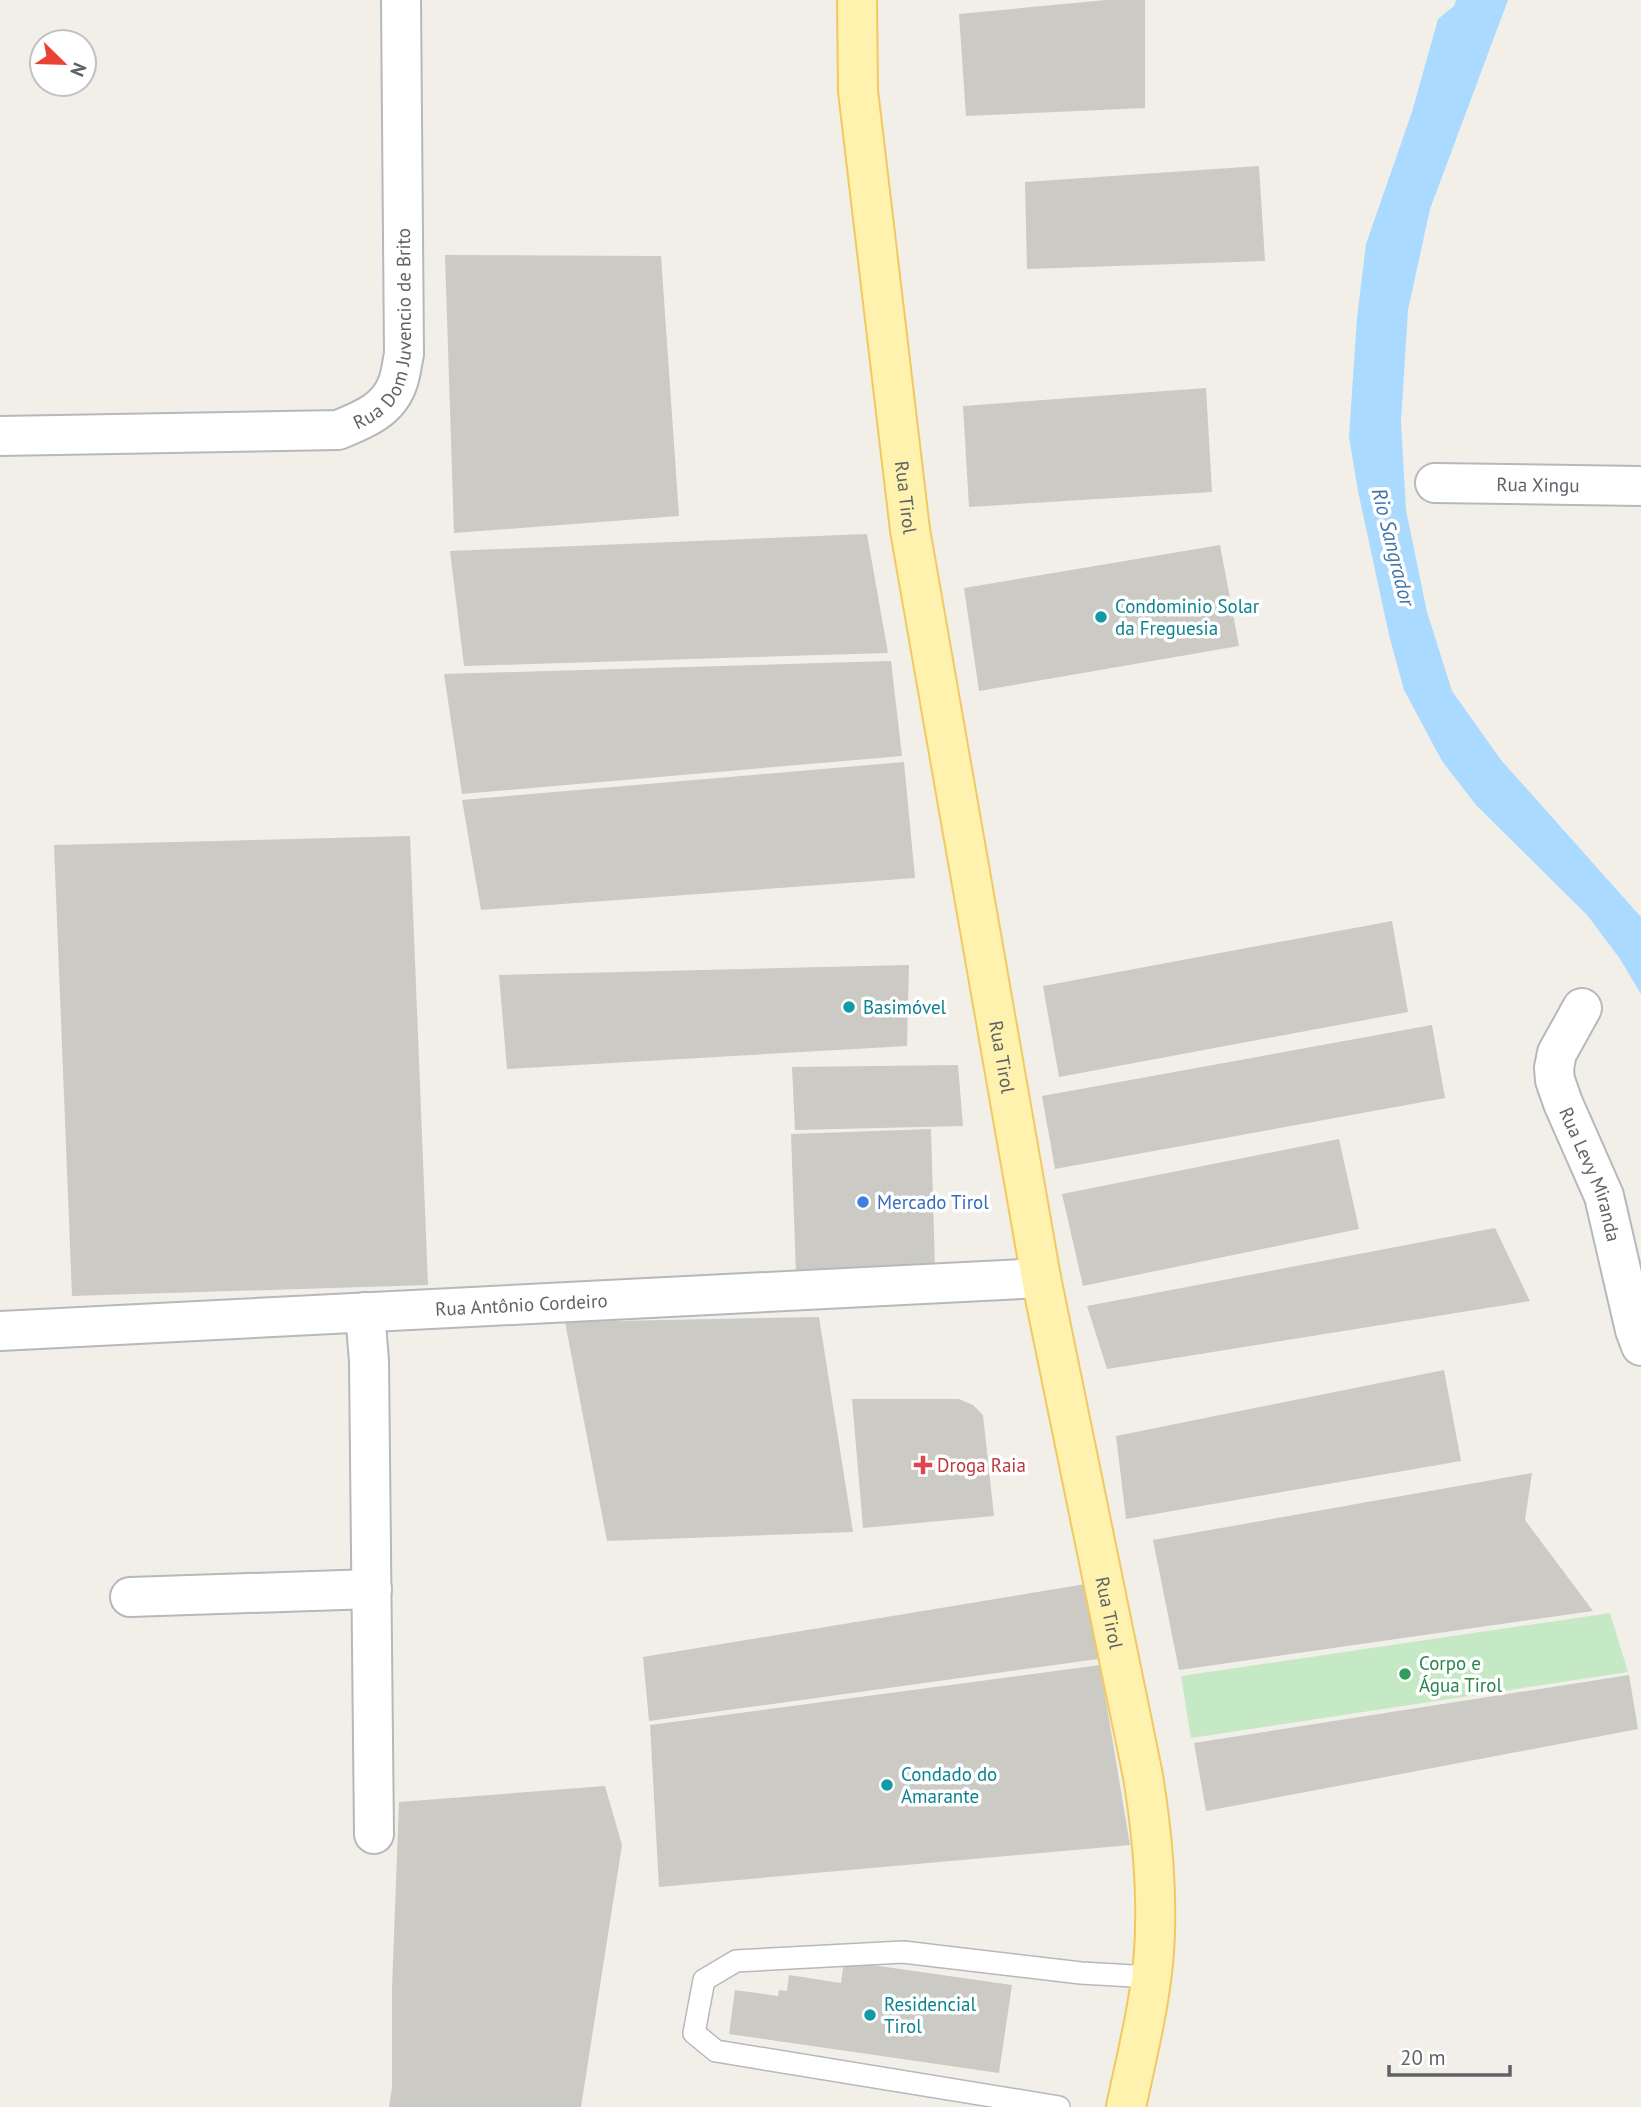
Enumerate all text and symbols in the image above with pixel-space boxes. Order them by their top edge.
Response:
north arrow [28,28,98,98]
text: N [65,59,92,80]
street label: Rua Dom Juvencio de Brito [349,228,417,434]
street label: Rua Tirol [890,459,923,536]
street label: Rua Xingu [1496,472,1580,497]
water label: Rio Sangrador [1366,485,1422,611]
place label: Condominio Solar da Freguesia [1115,594,1260,640]
marker: Condominio Solar da Freguesia [1093,609,1109,625]
place label: Basimóvel [863,995,947,1019]
marker: Basimóvel [841,999,857,1015]
street label: Rua Tirol [984,1019,1020,1095]
street label: Rua Levy Miranda [1554,1103,1626,1244]
place label: Mercado Tirol [877,1190,989,1214]
marker: Mercado Tirol [855,1194,871,1210]
street label: Rua Antônio Cordeiro [435,1288,608,1321]
place label: Droga Raia [937,1453,1026,1477]
marker: Droga Raia [915,1457,931,1473]
street label: Rua Tirol [1090,1574,1129,1651]
place label: Corpo e Água Tirol [1419,1651,1503,1697]
marker: Corpo e Água Tirol [1397,1666,1413,1682]
place label: Condado do Amarante [901,1762,997,1808]
marker: Condado do Amarante [879,1777,895,1793]
place label: Residencial Tirol [884,1992,976,2038]
marker: Residencial Tirol [862,2007,878,2023]
scale bar [1389,2034,1510,2078]
text: 20 m [1400,2044,1446,2071]

